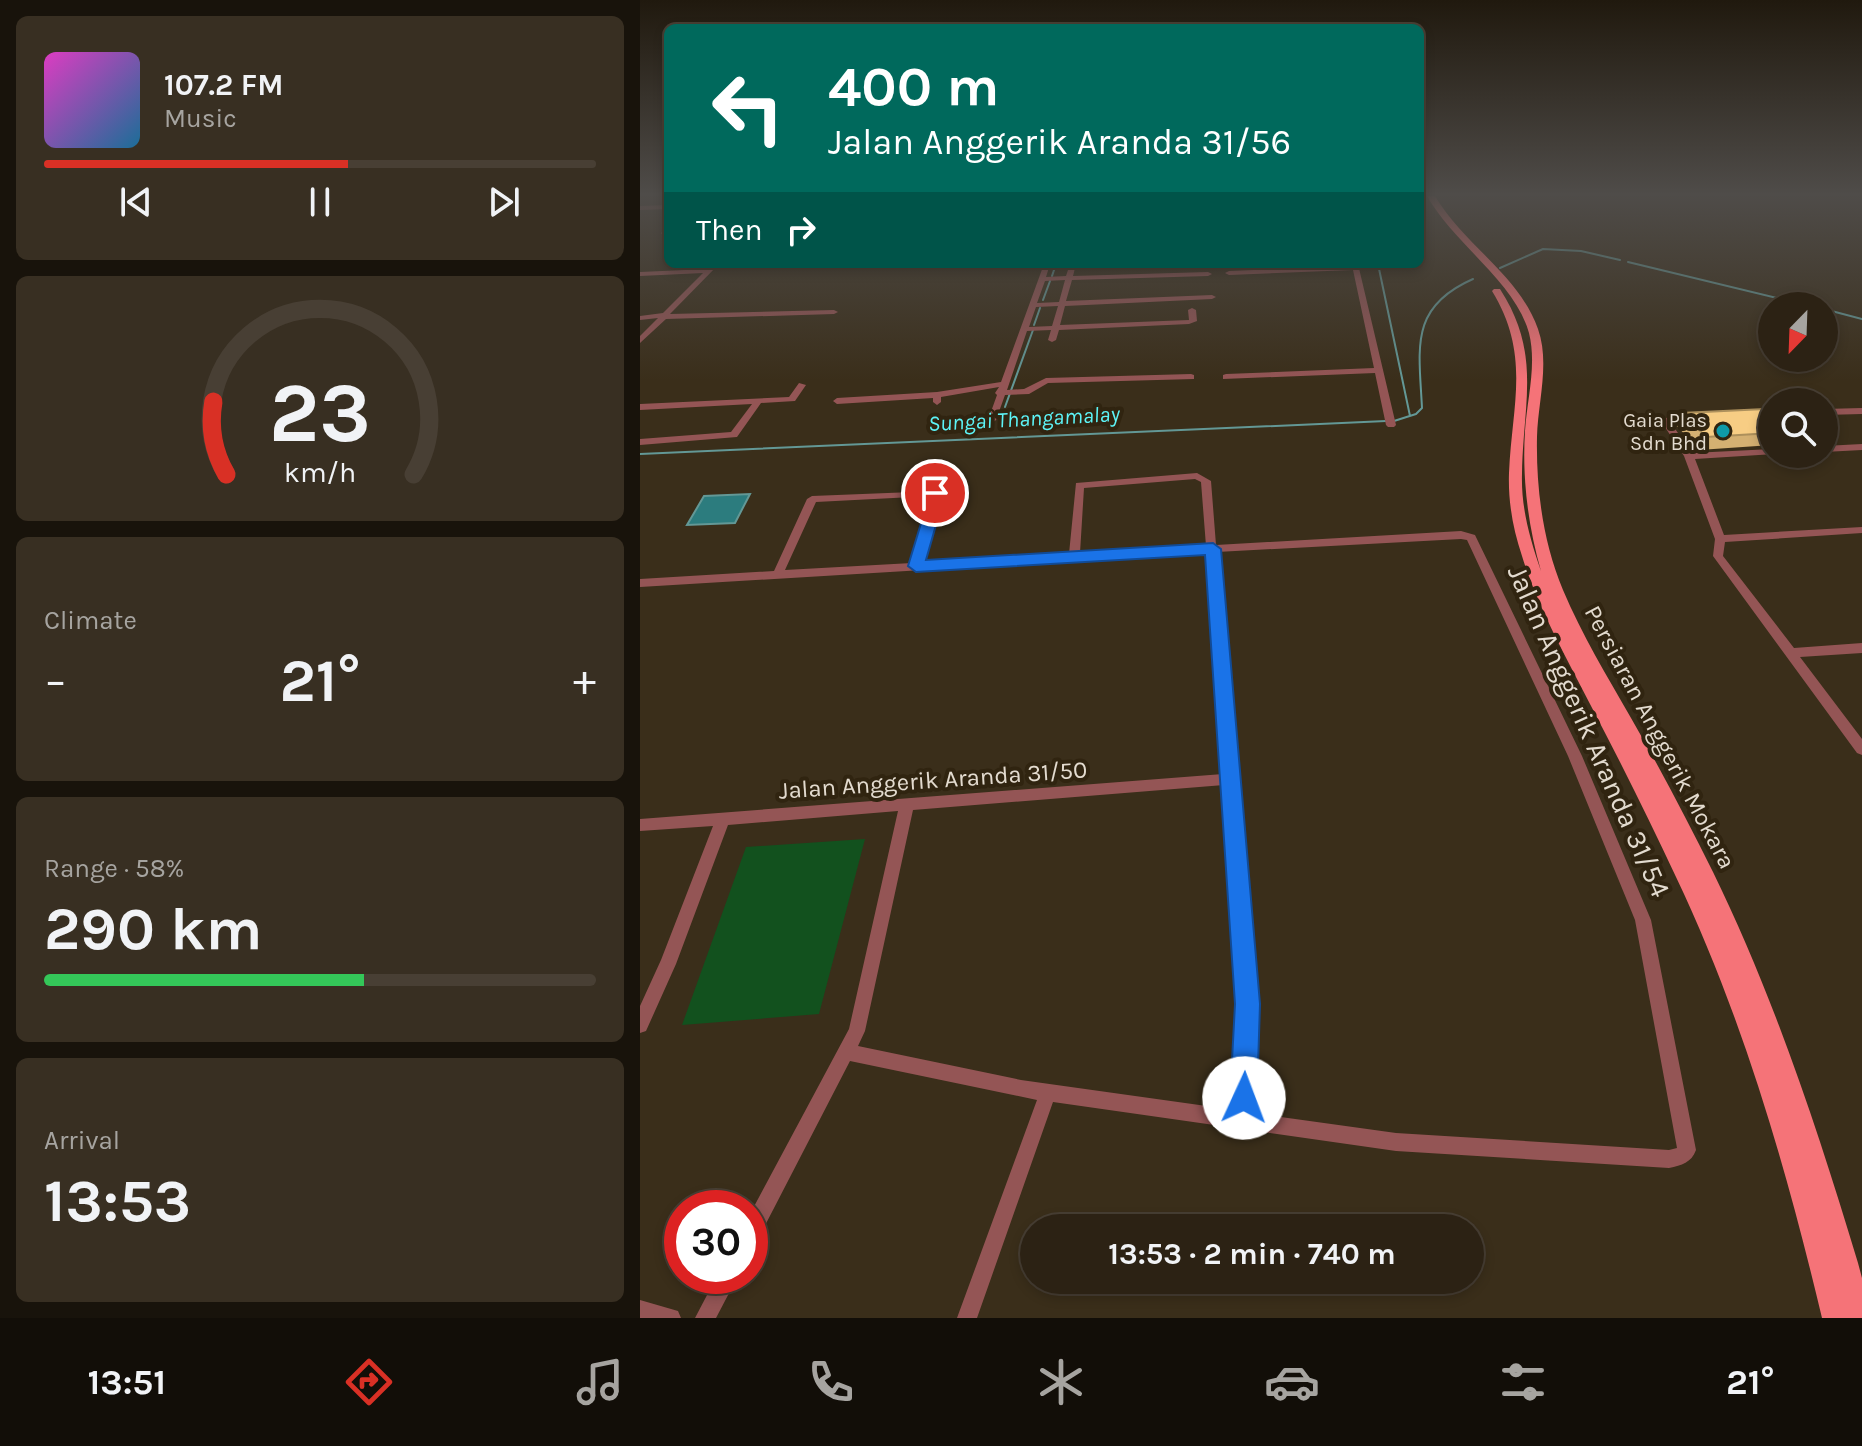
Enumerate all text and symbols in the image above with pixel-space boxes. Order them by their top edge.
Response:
text: 400 m [828,54,999,119]
icon: left [696,56,800,160]
text: 107.2 FM [164,67,283,103]
text: Music [164,103,237,134]
text: Jalan Anggerik Aranda 31/56 [828,121,1291,163]
icon: previous [114,180,158,224]
icon: pause [298,180,342,224]
icon: next [482,180,526,224]
icon: right [779,208,823,252]
text: Then [696,212,763,248]
north arrow [1758,292,1838,372]
map controls [1758,292,1838,468]
text: 23 [269,364,371,461]
button: search [1758,388,1838,468]
water label: Sungai Thangamalay [928,401,1122,437]
place label: Gaia Plas Sdn Bhd [1623,409,1707,455]
marker: Gaia Plas Sdn Bhd [1714,422,1732,440]
text: km/h [284,456,356,489]
pin [901,459,969,527]
icon: arrive [913,471,957,515]
street label: Jalan Anggerik Aranda 31/54 [1501,560,1677,902]
street label: Persiaran Anggerik Mokara [1579,601,1741,873]
text: Climate [44,605,137,636]
text: 21° [280,646,361,716]
text: − [44,655,67,706]
text: + [573,655,596,706]
street label: Jalan Anggerik Aranda 31/50 [778,755,1088,805]
text: Range · 58% [44,853,184,884]
text: 290 km [44,894,262,964]
position arrow [1202,1056,1286,1140]
text: Arrival [44,1125,120,1156]
text: 13:53 [44,1166,191,1236]
speed limit sign: 30 [664,1190,768,1294]
text: 13:53 · 2 min · 740 m [1108,1236,1396,1272]
icon: directions [341,1354,397,1410]
icon: music [572,1354,628,1410]
icon: phone [803,1354,859,1410]
icon: climate [1033,1354,1089,1410]
icon: car [1264,1354,1320,1410]
icon: filters [1495,1354,1551,1410]
text: 13:51 [87,1361,166,1403]
text: 21° [1726,1361,1775,1403]

